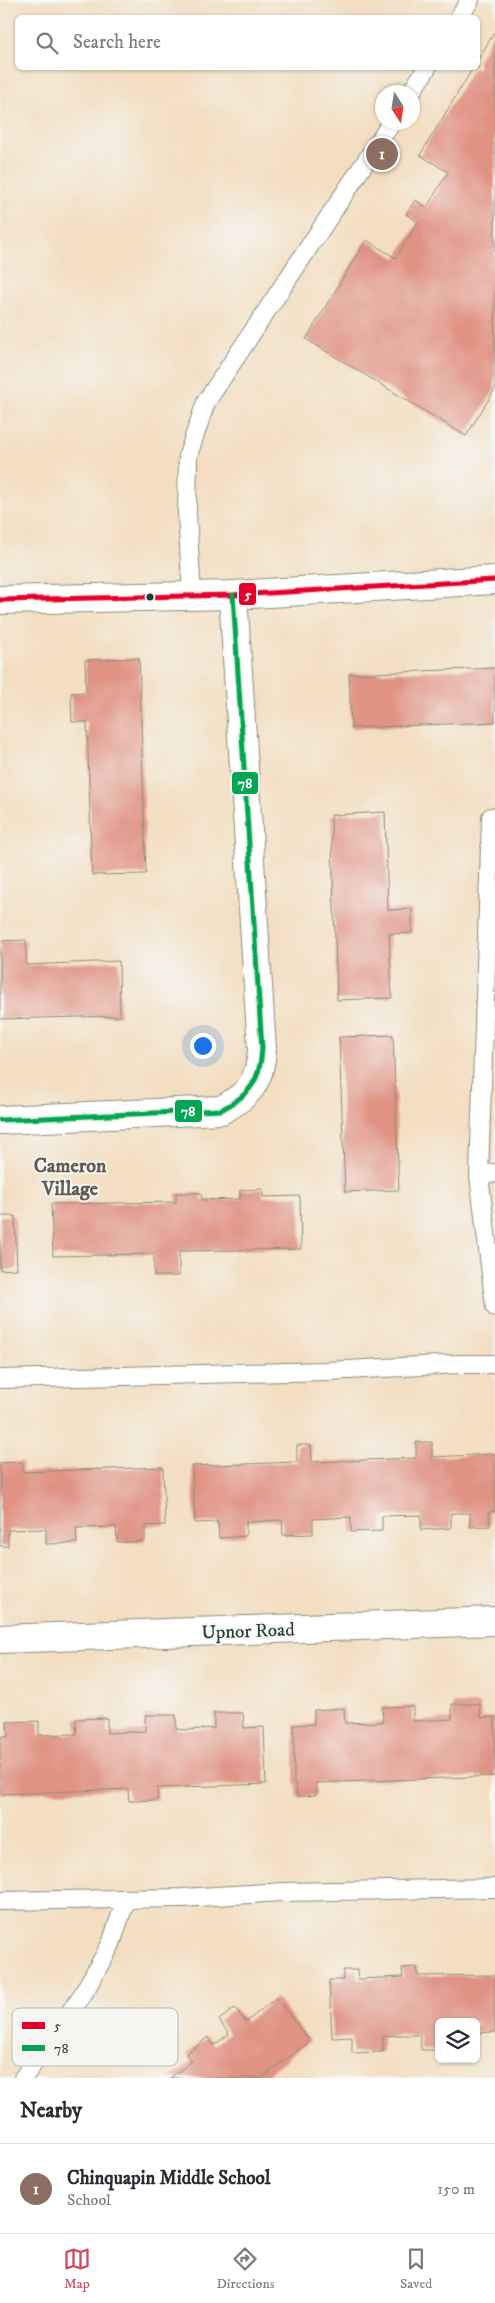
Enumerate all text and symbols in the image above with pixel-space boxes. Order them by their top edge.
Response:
search box [15,15,480,70]
icon: search [33,29,61,57]
text: Search here [73,31,161,54]
north arrow [375,85,420,130]
pin: 1 [366,135,398,173]
line badge: 5 [238,582,257,606]
text: 5 [244,586,252,604]
unlabelled marker [145,592,155,602]
line badge: 78 [231,771,259,795]
text: 78 [238,775,252,793]
your location [190,1033,216,1059]
line badge: 78 [174,1099,203,1123]
text: 78 [181,1103,195,1121]
district label: Cameron Village [34,1154,107,1202]
street label: Upnor Road [201,1618,296,1645]
legend [12,2008,178,2066]
text: 5 [54,2017,61,2035]
map controls [435,2018,480,2063]
button: layers [435,2018,480,2063]
text: 78 [54,2040,68,2058]
text: Nearby [20,2098,82,2124]
text: Chinquapin Middle School [67,2167,270,2190]
text: 1 [33,2179,39,2199]
text: 150 m [437,2179,475,2199]
text: School [67,2190,111,2210]
tab: Map [63,2245,91,2293]
tab: Directions [216,2245,274,2293]
tab: Saved [400,2245,432,2293]

